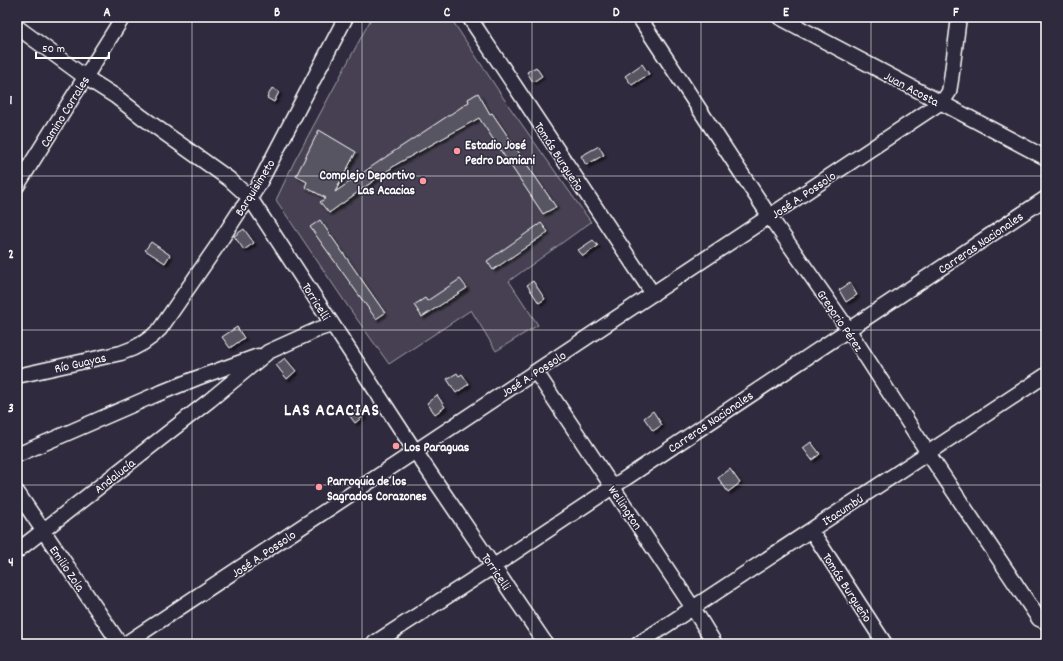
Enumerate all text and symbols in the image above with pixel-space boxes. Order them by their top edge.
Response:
text: A [103,4,111,23]
text: B [274,4,280,23]
text: C [444,4,451,23]
text: D [613,4,620,23]
text: E [783,4,790,23]
text: F [953,4,959,23]
scale bar [36,34,109,60]
text: 50 m [42,41,65,58]
street label: Juan Acosta [880,68,943,113]
street label: Camino Corrales [37,73,96,152]
text: 1 [10,92,13,111]
street label: Tomás Burgueño [528,119,588,196]
place label: Estadio José Pedro Damiani [465,137,536,171]
marker: Estadio José Pedro Damiani [452,146,462,156]
street label: Barquisimeto [231,156,281,220]
place label: Complejo Deportivo Las Acacias [319,167,416,201]
street label: José A. Possolo [768,167,841,225]
marker: Complejo Deportivo Las Acacias [418,176,428,186]
street label: Carreras Nacionales [935,208,1028,280]
text: 2 [8,246,14,265]
street label: Torricelli [296,280,334,325]
street label: Gregorio Pérez [811,286,867,356]
street label: José A. Possolo [498,347,571,403]
street label: Río Guayas [53,349,108,380]
street label: Carreras Nacionales [665,387,758,459]
text: 3 [8,400,14,419]
district label: LAS ACACIAS [284,400,380,424]
place label: Los Paraguas [404,439,470,458]
marker: Los Paraguas [391,441,401,451]
street label: Andalucía [91,454,141,499]
place label: Parroquia de los Sagrados Corazones [327,473,427,507]
marker: Parroquia de los Sagrados Corazones [314,482,324,492]
street label: Wellington [602,482,646,534]
street label: Itacumbú [819,491,868,532]
street label: José A. Possolo [228,526,301,584]
street label: Emilio Zola [43,542,89,597]
street label: Torricelli [475,550,515,595]
street label: Tomás Burgueño [816,550,876,627]
text: 4 [8,554,14,573]

